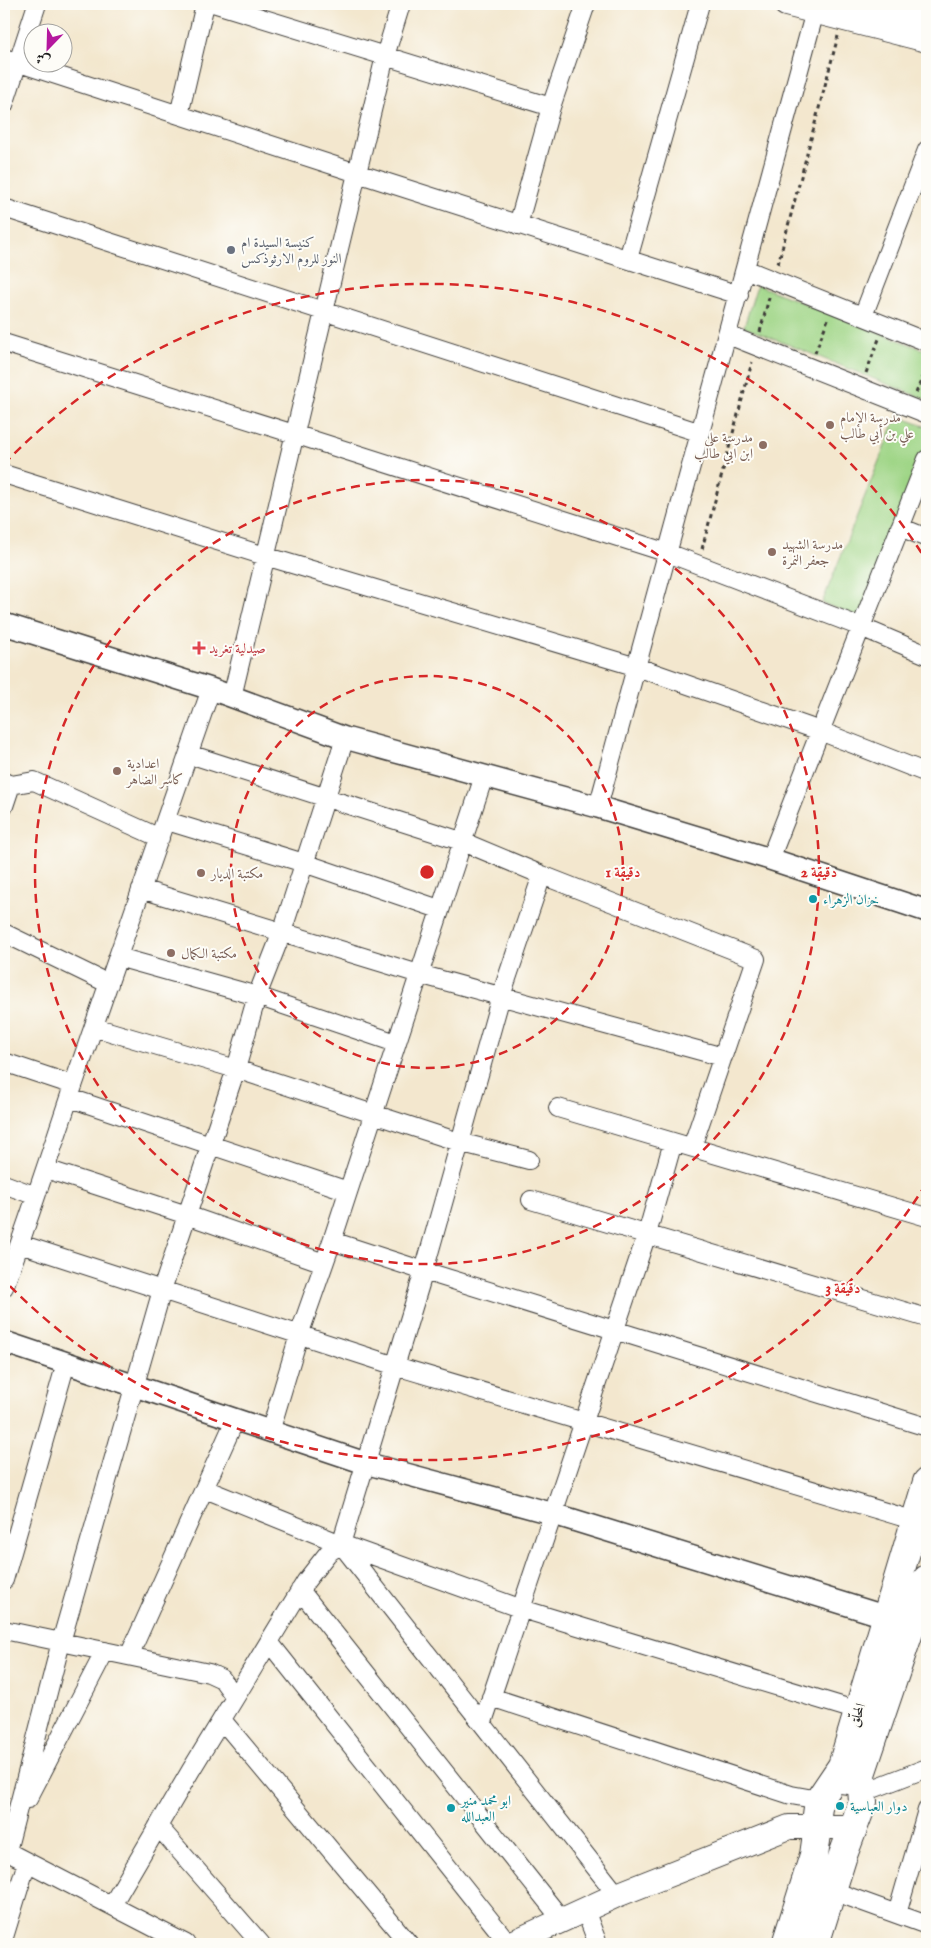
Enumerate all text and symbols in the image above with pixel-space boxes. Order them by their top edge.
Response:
north arrow [22,22,72,72]
text: ش [33,48,53,70]
place label: كنيسة السيدة ام النور للروم الارثوذكس [241,234,341,271]
marker: كنيسة السيدة ام النور للروم الارثوذكس [225,244,237,256]
place label: مدرسة الإمام علي بن أبي طالب [840,409,914,446]
marker: مدرسة الإمام علي بن أبي طالب [824,419,836,431]
place label: مدرسة علي ابن ابي طالب [694,429,753,465]
marker: مدرسة علي ابن ابي طالب [757,439,769,451]
place label: مدرسة الشهيد جعفر النمرة [782,536,843,570]
marker: مدرسة الشهيد جعفر النمرة [766,546,778,558]
place label: صيدلية تغريد [209,640,266,658]
marker: صيدلية تغريد [193,642,205,654]
place label: اعدادية كاسر الضاهر [125,755,183,789]
marker: اعدادية كاسر الضاهر [111,765,123,777]
centre of rings [418,863,436,881]
text: 1 دقيقة [605,863,641,882]
text: 2 دقيقة [801,863,837,882]
place label: مكتبة الديار [209,865,263,883]
marker: مكتبة الديار [195,867,207,879]
place label: خزان الزهراء [823,891,879,909]
marker: خزان الزهراء [807,893,819,905]
place label: مكتبة الكمال [181,945,237,963]
marker: مكتبة الكمال [165,947,177,959]
text: 3 دقيقة [825,1279,861,1298]
street label: المحلّق [844,1700,870,1730]
place label: ابو محمد منير العبدالله [459,1792,511,1826]
place label: دوار العباسية [850,1798,908,1816]
marker: دوار العباسية [834,1800,846,1812]
marker: ابو محمد منير العبدالله [445,1802,457,1814]

